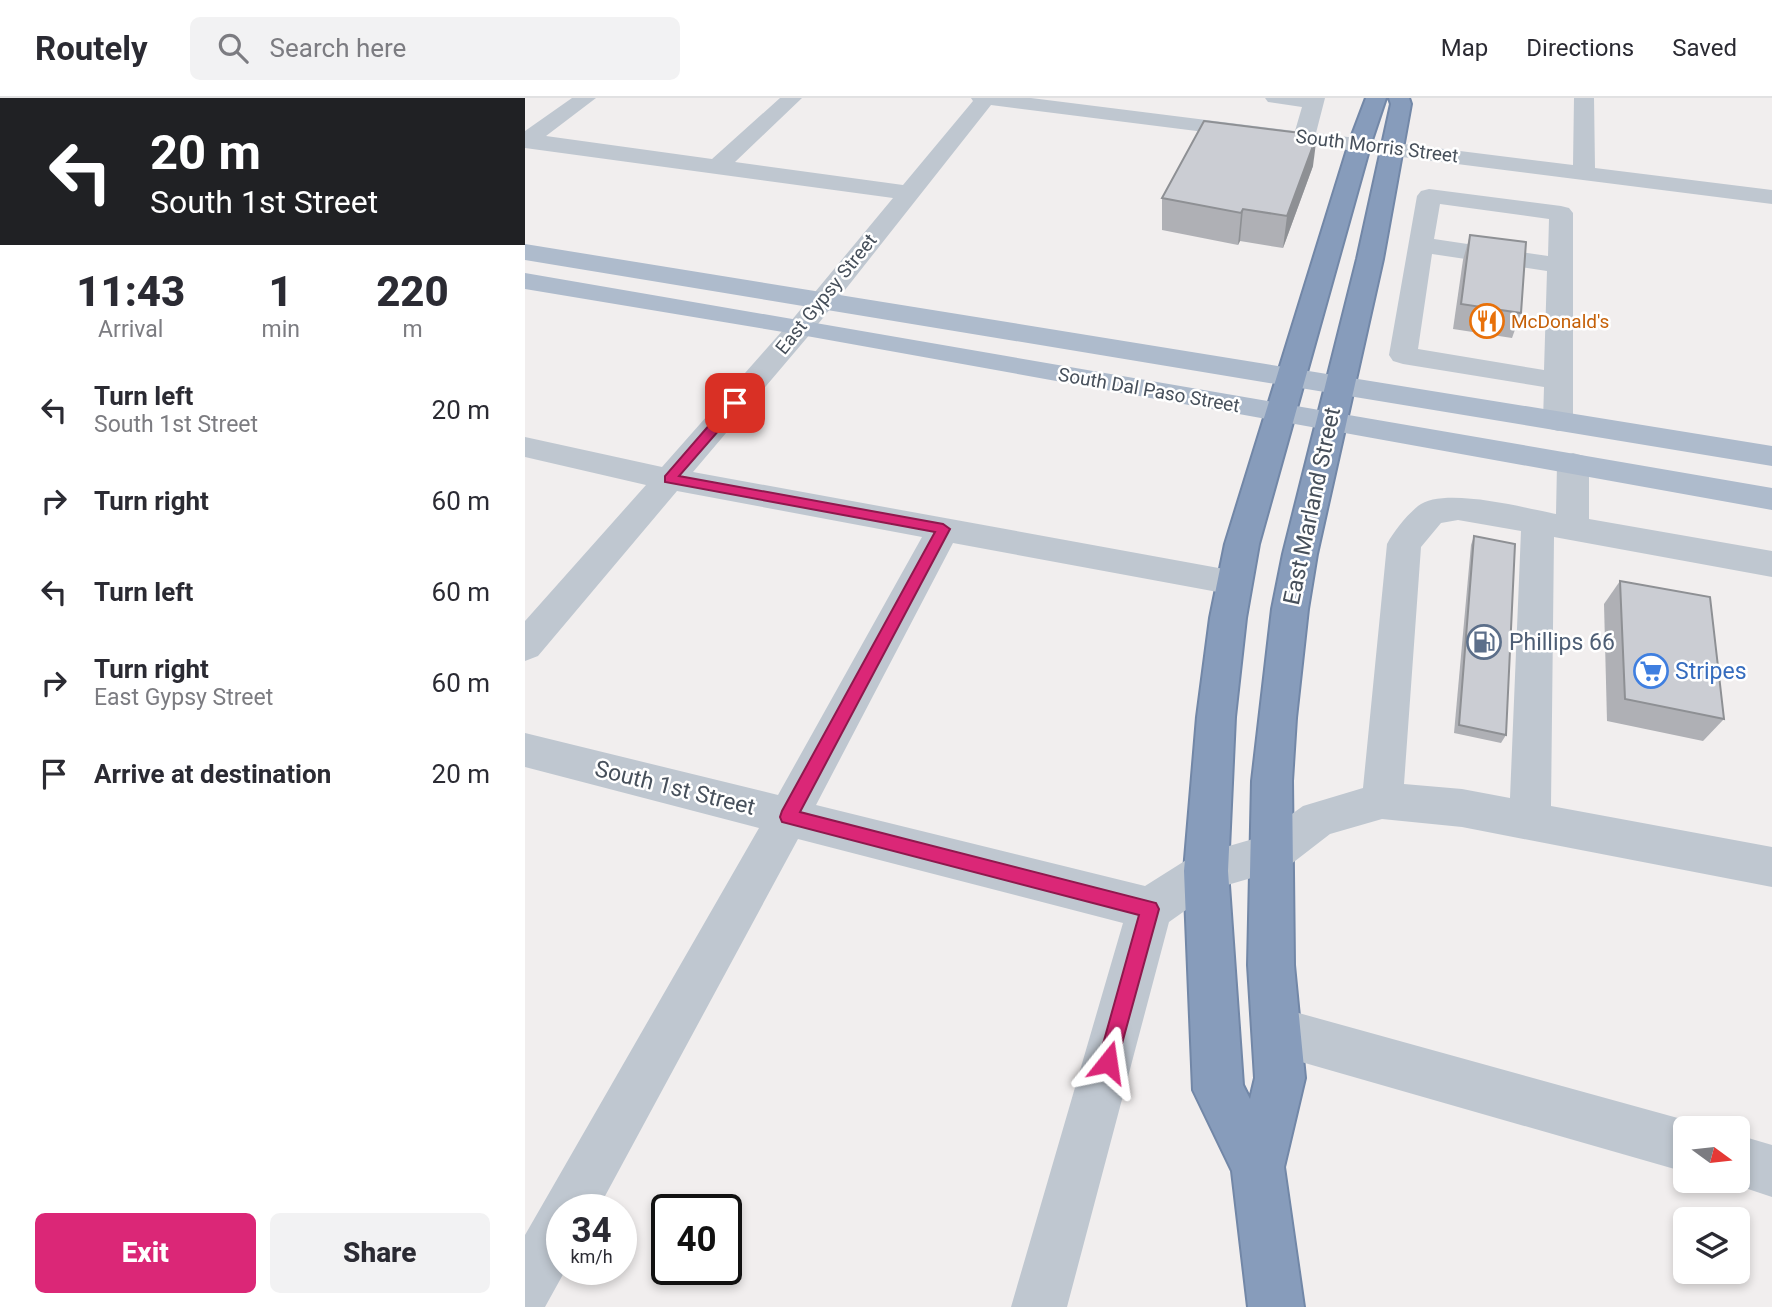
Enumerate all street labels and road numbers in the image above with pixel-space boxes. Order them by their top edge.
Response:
street label: South Morris Street [1294,125,1460,167]
street label: East Gypsy Street [770,229,882,359]
street label: South Dal Paso Street [1056,363,1242,417]
street label: East Marland Street [1278,405,1346,607]
street label: South 1st Street [592,755,758,821]

